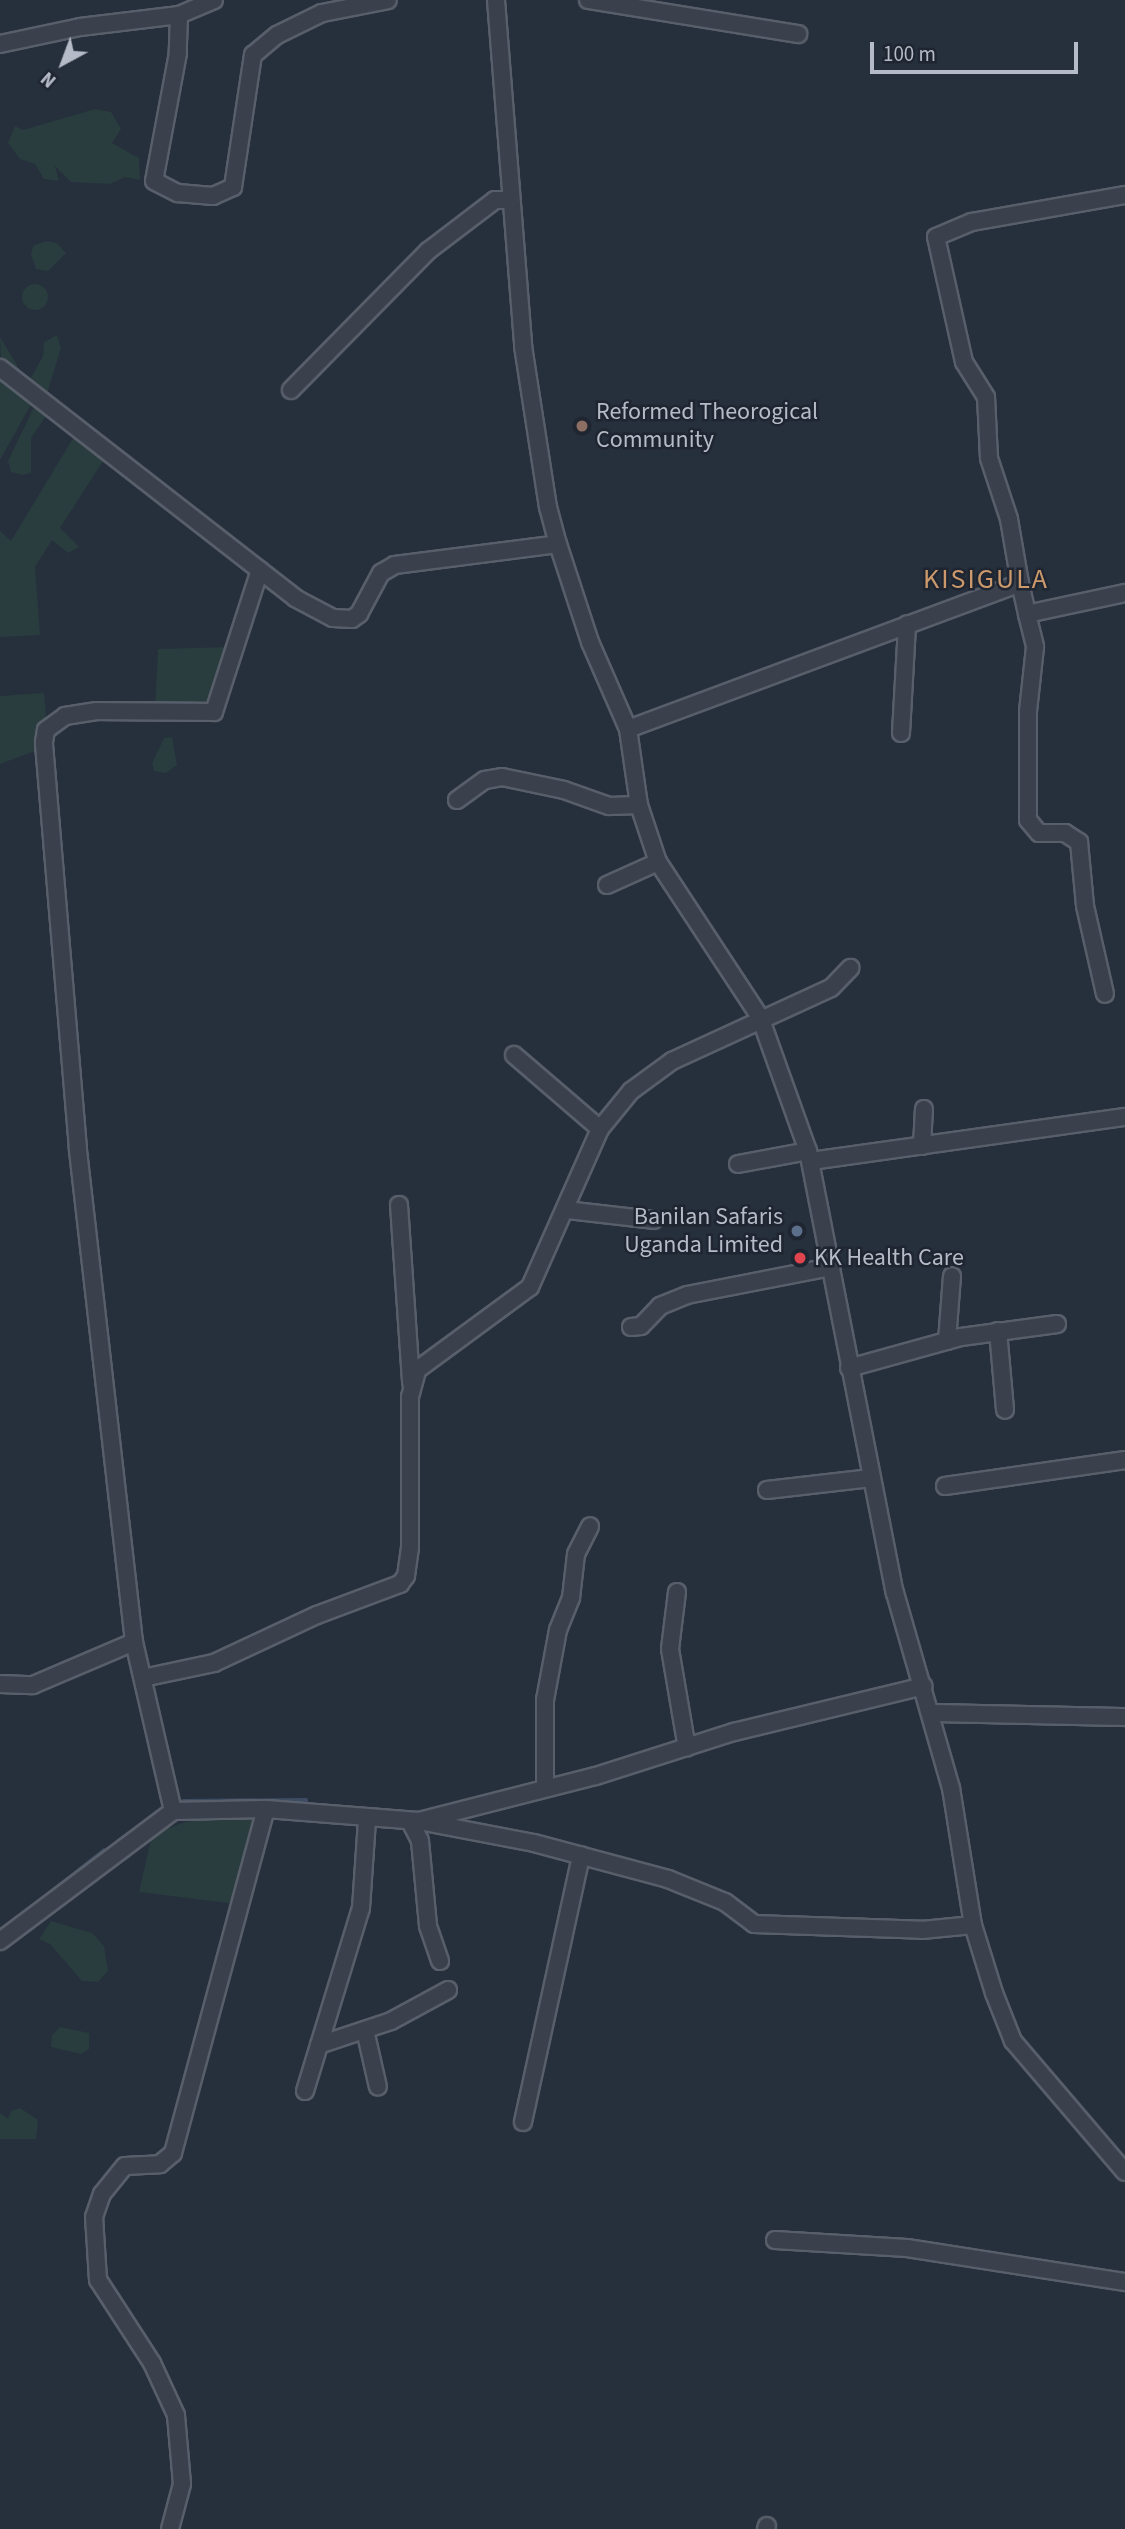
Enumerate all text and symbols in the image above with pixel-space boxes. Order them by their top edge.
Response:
north arrow [28,28,98,98]
scale bar [873,28,1081,72]
text: 100 m [883,39,936,69]
text: N [35,65,63,94]
place label: Reformed Theorogical Community [596,398,818,454]
marker: Reformed Theorogical Community [574,418,590,434]
district label: KISIGULA [924,562,1048,596]
place label: Banilan Safaris Uganda Limited [624,1203,783,1259]
marker: Banilan Safaris Uganda Limited [789,1223,805,1239]
place label: KK Health Care [814,1244,964,1272]
marker: KK Health Care [792,1250,808,1266]

